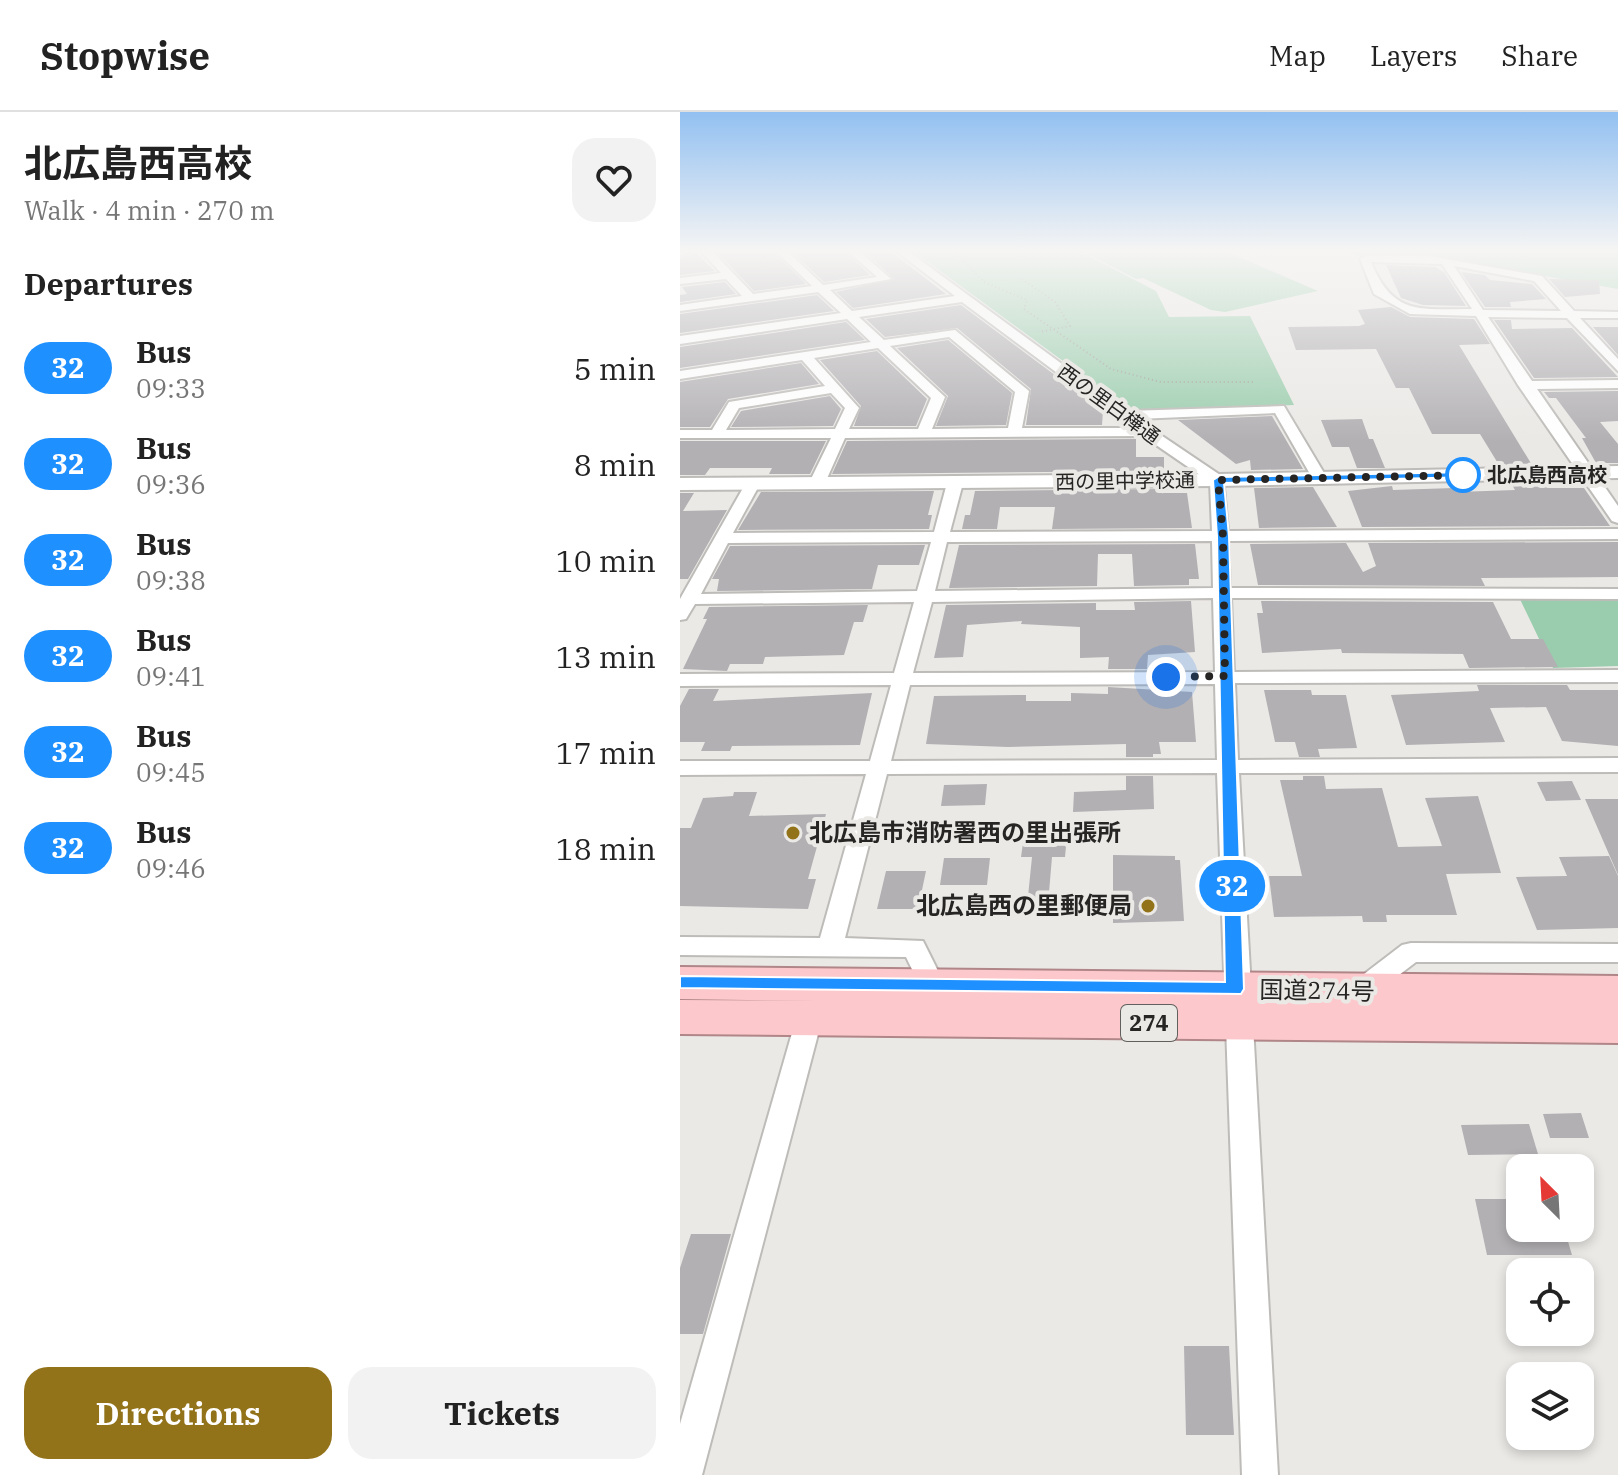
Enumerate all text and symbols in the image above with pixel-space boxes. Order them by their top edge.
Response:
text: Stopwise [40,31,210,80]
text: Map [1269,37,1326,74]
text: Layers [1370,37,1457,74]
text: Share [1501,37,1578,74]
text: 北広島西高校 [24,138,252,187]
button: heart [572,138,656,222]
text: Walk · 4 min · 270 m [24,193,275,227]
text: Departures [24,264,193,303]
text: Bus [136,332,191,371]
text: 32 [51,349,85,386]
text: 5 min [574,349,656,388]
street label: 西の里白樺通 [1053,357,1166,450]
text: 09:33 [136,371,206,405]
text: Bus [136,428,191,467]
text: 32 [51,445,85,482]
text: 8 min [574,445,656,484]
marker: 北広島西高校 [1446,458,1480,492]
place label: 北広島西高校 [1487,461,1607,488]
street label: 西の里中学校通 [1055,466,1195,495]
text: 09:36 [136,467,206,501]
text: Bus [136,524,191,563]
text: 32 [51,541,85,578]
text: 10 min [556,541,656,580]
text: 09:38 [136,563,206,597]
text: Bus [136,620,191,659]
text: 32 [51,637,85,674]
text: 13 min [556,637,656,676]
your location [1146,657,1186,697]
text: 09:41 [136,659,206,693]
text: Bus [136,716,191,755]
text: 32 [51,733,85,770]
text: 17 min [556,733,656,772]
text: 09:45 [136,755,206,789]
text: Bus [136,812,191,851]
place label: 北広島市消防署西の里出張所 [809,816,1121,848]
marker: 北広島市消防署西の里出張所 [784,824,802,842]
text: 32 [51,829,85,866]
text: 18 min [556,829,656,868]
text: 09:46 [136,851,206,885]
line badge: 32 [1196,860,1268,912]
text: 32 [1215,867,1249,904]
place label: 北広島西の里郵便局 [916,889,1132,921]
marker: 北広島西の里郵便局 [1139,897,1157,915]
street label: 国道274号 [1259,973,1375,1007]
road number: 274 [1121,1005,1177,1041]
north arrow [1506,1154,1594,1242]
map controls [1506,1154,1594,1450]
button: locate [1506,1258,1594,1346]
button: layers [1506,1362,1594,1450]
button: Directions [24,1367,332,1459]
button: Tickets [348,1367,656,1459]

